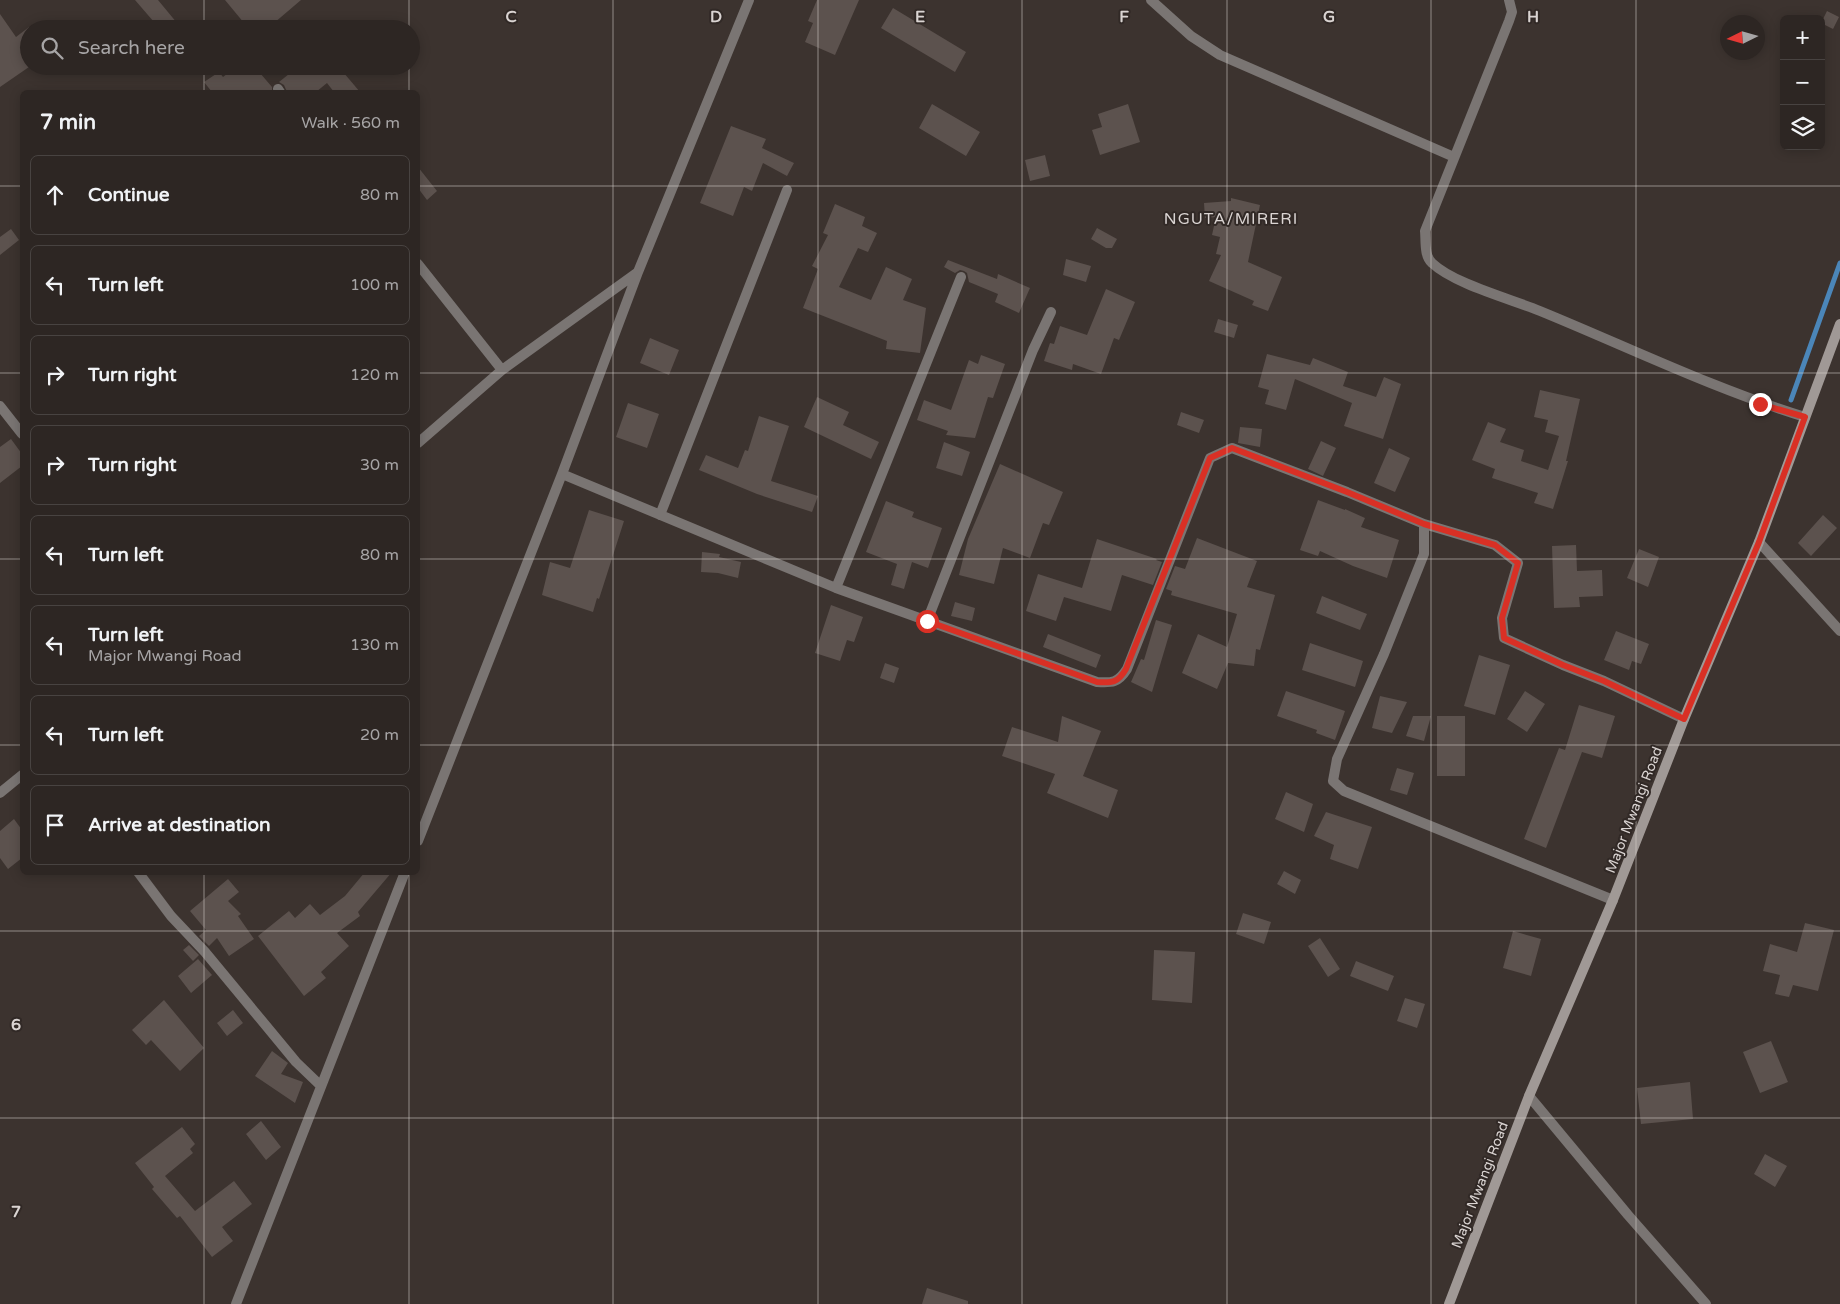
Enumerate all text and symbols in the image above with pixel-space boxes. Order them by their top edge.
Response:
text: C [505,7,517,27]
text: D [710,7,722,27]
text: E [915,7,925,27]
text: F [1119,7,1129,27]
text: G [1323,7,1335,27]
text: H [1527,7,1539,27]
north arrow [1720,15,1765,60]
map controls [1780,15,1825,150]
button: + [1780,15,1825,60]
search box [20,20,420,75]
icon: search [38,34,66,62]
text: Search here [78,37,185,59]
button: − [1780,60,1825,105]
button: layers [1780,105,1825,150]
text: 7 min [40,110,96,135]
text: Walk · 560 m [301,113,400,133]
icon: ahead [41,181,69,209]
text: Continue [88,184,170,206]
text: 80 m [360,185,399,205]
district label: NGUTA/MIRERI [1164,209,1298,229]
icon: left [41,271,69,299]
text: Turn left [88,274,164,296]
text: 100 m [350,275,399,295]
icon: right [41,361,69,389]
text: Turn right [88,364,176,386]
text: 120 m [350,365,399,385]
route end [1749,393,1772,416]
icon: right [41,451,69,479]
text: Turn right [88,454,176,476]
text: 30 m [360,455,399,475]
icon: left [41,541,69,569]
text: Turn left [88,544,164,566]
text: 80 m [360,545,399,565]
route start [916,610,939,633]
text: Turn left [88,624,164,646]
icon: left [41,631,69,659]
text: 130 m [350,635,399,655]
text: Major Mwangi Road [88,646,242,666]
icon: left [41,721,69,749]
text: Turn left [88,724,164,746]
text: 20 m [360,725,399,745]
street label: Major Mwangi Road [1602,744,1666,876]
icon: arrive [41,811,69,839]
text: Arrive at destination [88,814,271,836]
text: 6 [11,1015,21,1035]
street label: Major Mwangi Road [1448,1119,1512,1251]
text: 7 [11,1202,21,1222]

